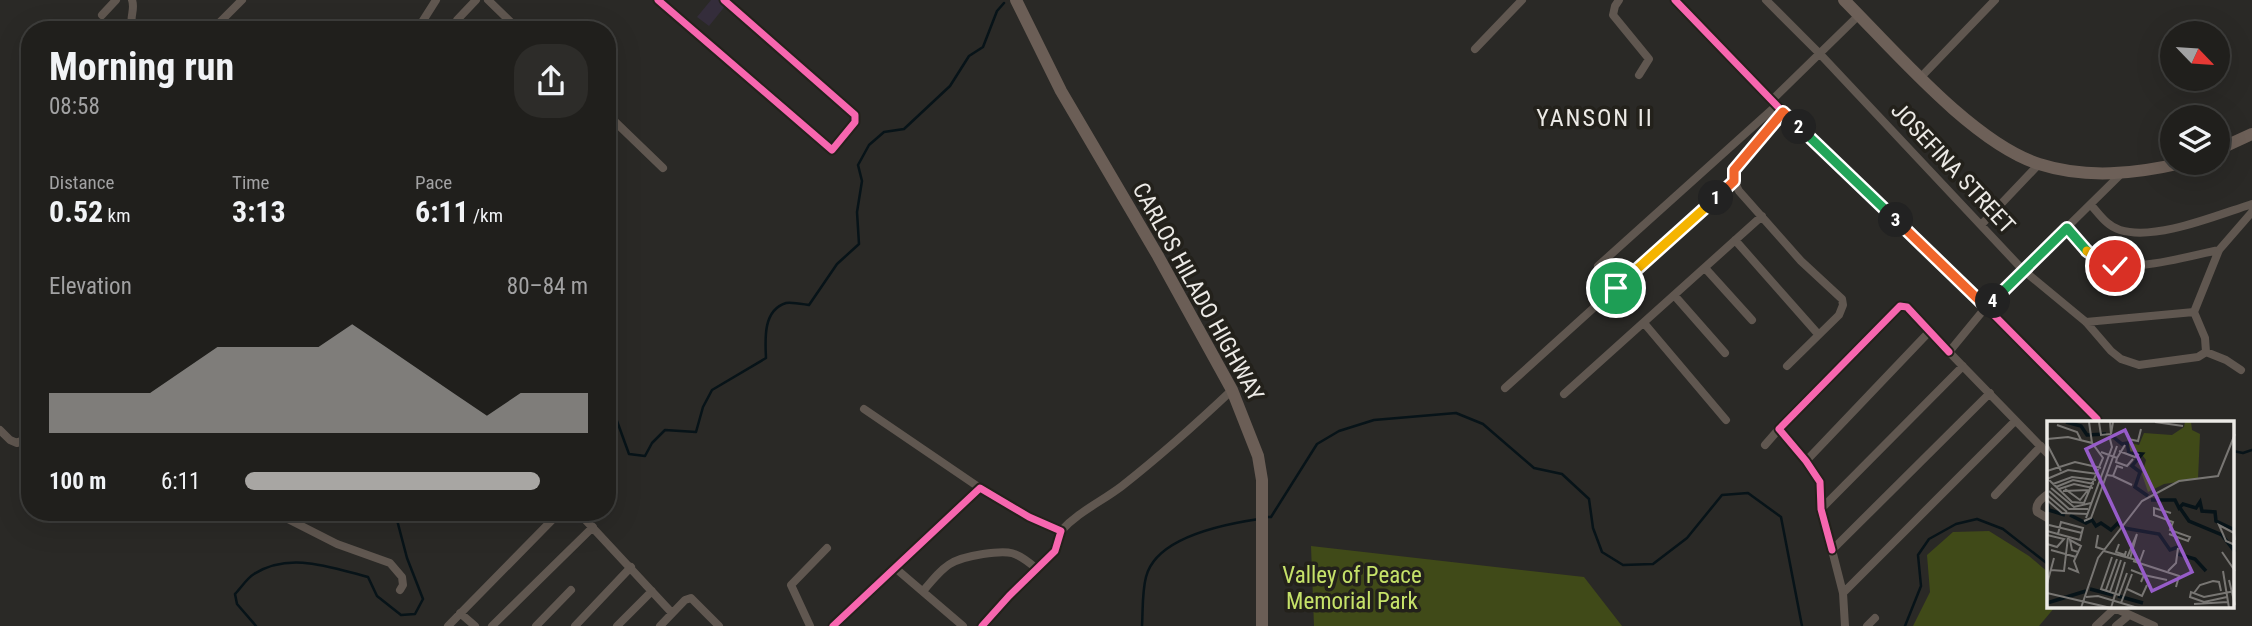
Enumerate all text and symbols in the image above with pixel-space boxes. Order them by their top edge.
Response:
north arrow [2160,21,2230,91]
map controls [2160,21,2230,175]
button: share [514,44,588,118]
text: Morning run [49,45,234,89]
text: 08:58 [49,93,100,120]
street label: JOSEFINA STREET [1885,97,2021,239]
district label: YANSON II [1536,104,1654,132]
button: layers [2160,105,2230,175]
pin: 2 [1782,110,1816,144]
text: 2 [1794,115,1803,138]
text: Distance [49,171,114,194]
text: Time [232,171,269,194]
text: Pace [415,171,452,194]
street label: CARLOS HILADO HIGHWAY [1127,178,1269,406]
pin: 1 [1698,180,1734,216]
text: 1 [1711,186,1720,209]
text: 0.52 [49,194,103,229]
text: 3:13 [232,194,286,229]
text: 6:11 [415,194,469,229]
pin: 3 [1878,202,1913,238]
text: km [103,204,130,227]
text: /km [469,204,503,227]
text: 3 [1891,208,1900,231]
pin [2085,236,2145,296]
icon: check [2096,247,2134,285]
pin [1586,258,1646,318]
icon: arrive [1597,269,1635,307]
text: Elevation [49,273,132,300]
text: 80–84 m [507,273,588,300]
pin: 4 [1976,284,2010,318]
text: 4 [1988,289,1997,312]
inset map [2047,421,2234,608]
text: 100 m [49,468,106,495]
text: 6:11 [161,468,200,495]
park label: Valley of Peace Memorial Park [1282,562,1422,615]

